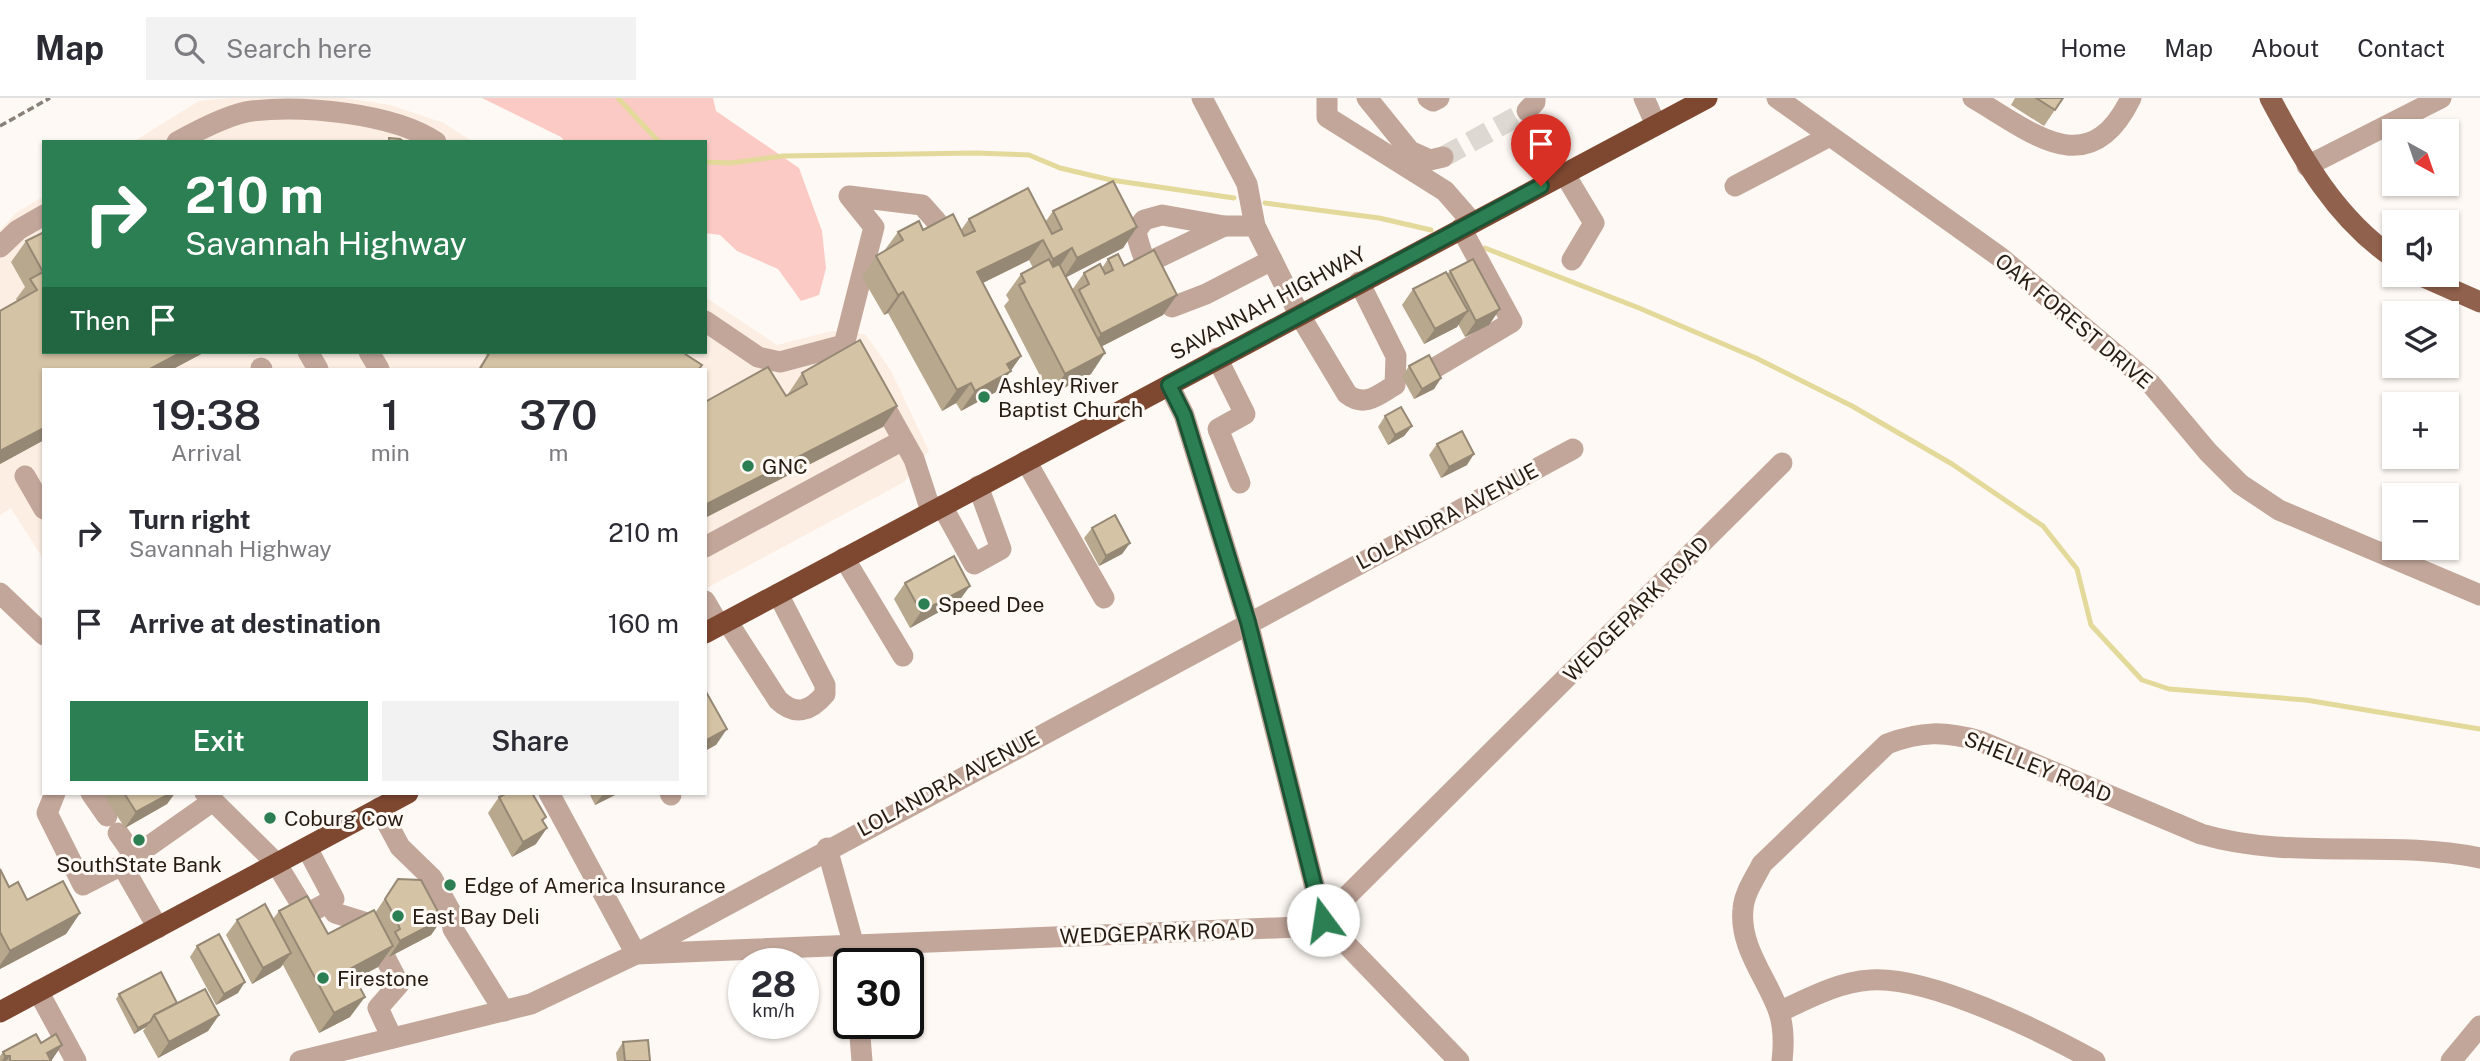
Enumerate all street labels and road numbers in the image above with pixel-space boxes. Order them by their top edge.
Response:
street label: SAVANNAH HIGHWAY [1166,241,1370,365]
street label: OAK FOREST DRIVE [1990,248,2158,394]
street label: LOLANDRA AVENUE [1352,457,1542,575]
street label: WEDGEPARK ROAD [1558,531,1714,687]
street label: LOLANDRA AVENUE [853,724,1043,842]
street label: SHELLEY ROAD [1961,726,2115,808]
street label: WEDGEPARK ROAD [1059,917,1255,949]

